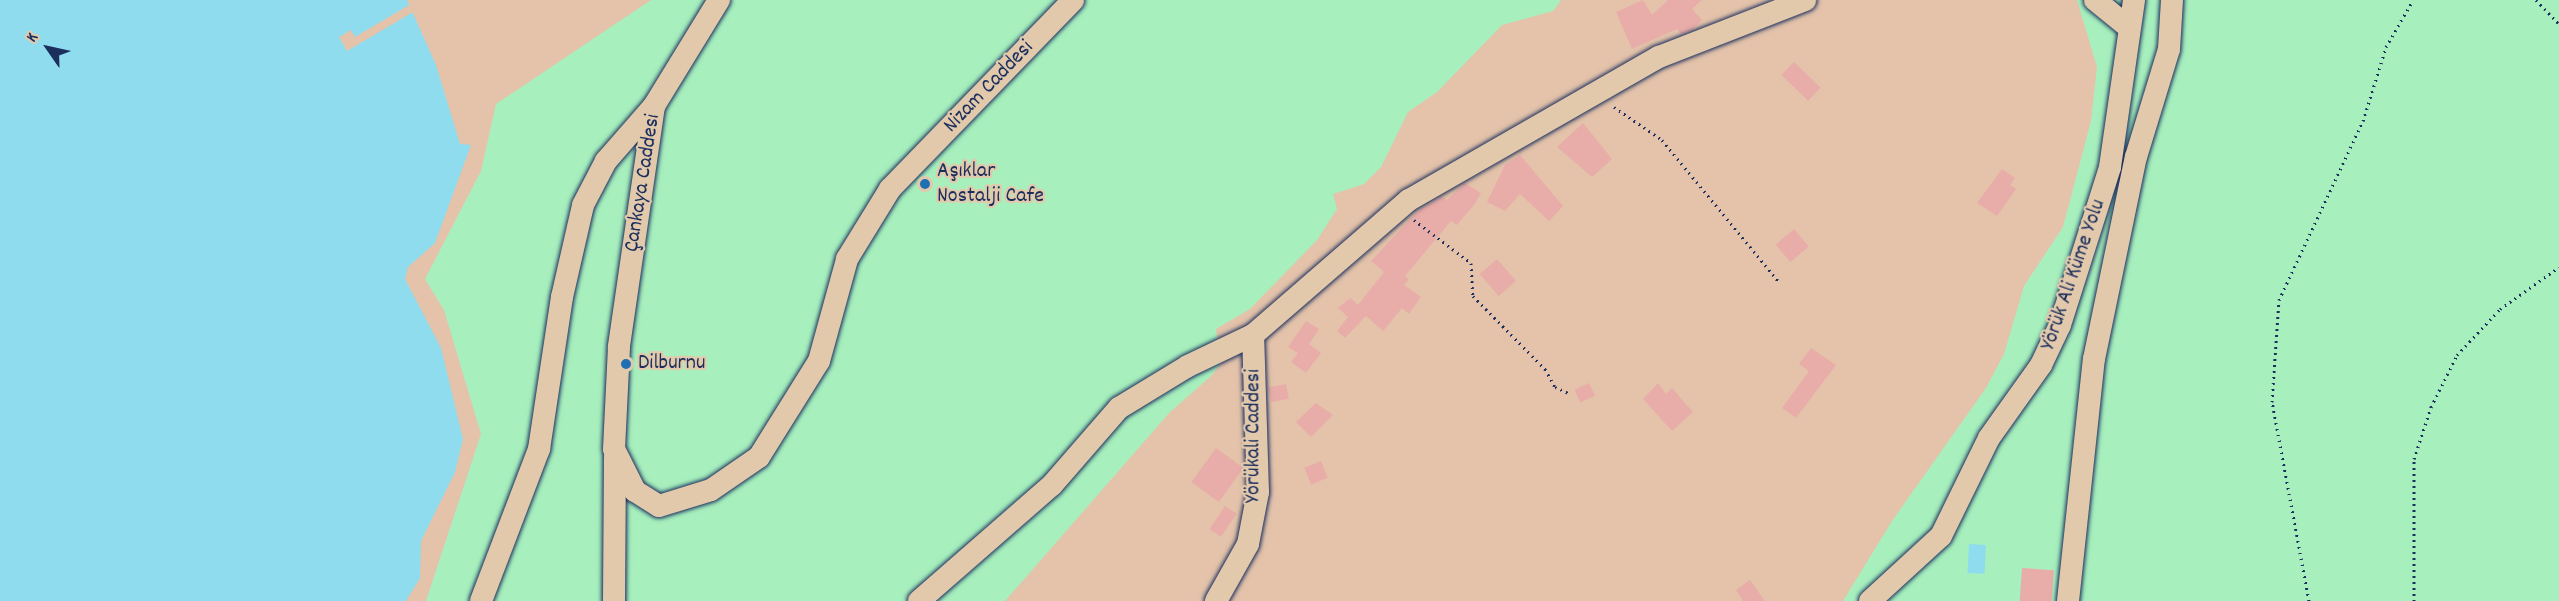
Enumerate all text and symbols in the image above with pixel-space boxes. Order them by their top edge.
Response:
north arrow [18,18,78,78]
text: K [21,28,44,47]
street label: Nizam Caddesi [938,35,1040,139]
street label: Çankaya Caddesi [619,112,667,254]
place label: Aşıklar Nostalji Cafe [937,158,1044,210]
marker: Aşıklar Nostalji Cafe [918,177,932,191]
street label: Yörük Ali Küme Yolu [2036,196,2112,354]
place label: Dilburnu [638,351,705,377]
marker: Dilburnu [619,357,633,371]
street label: Yörükali Caddesi [1241,369,1267,503]

